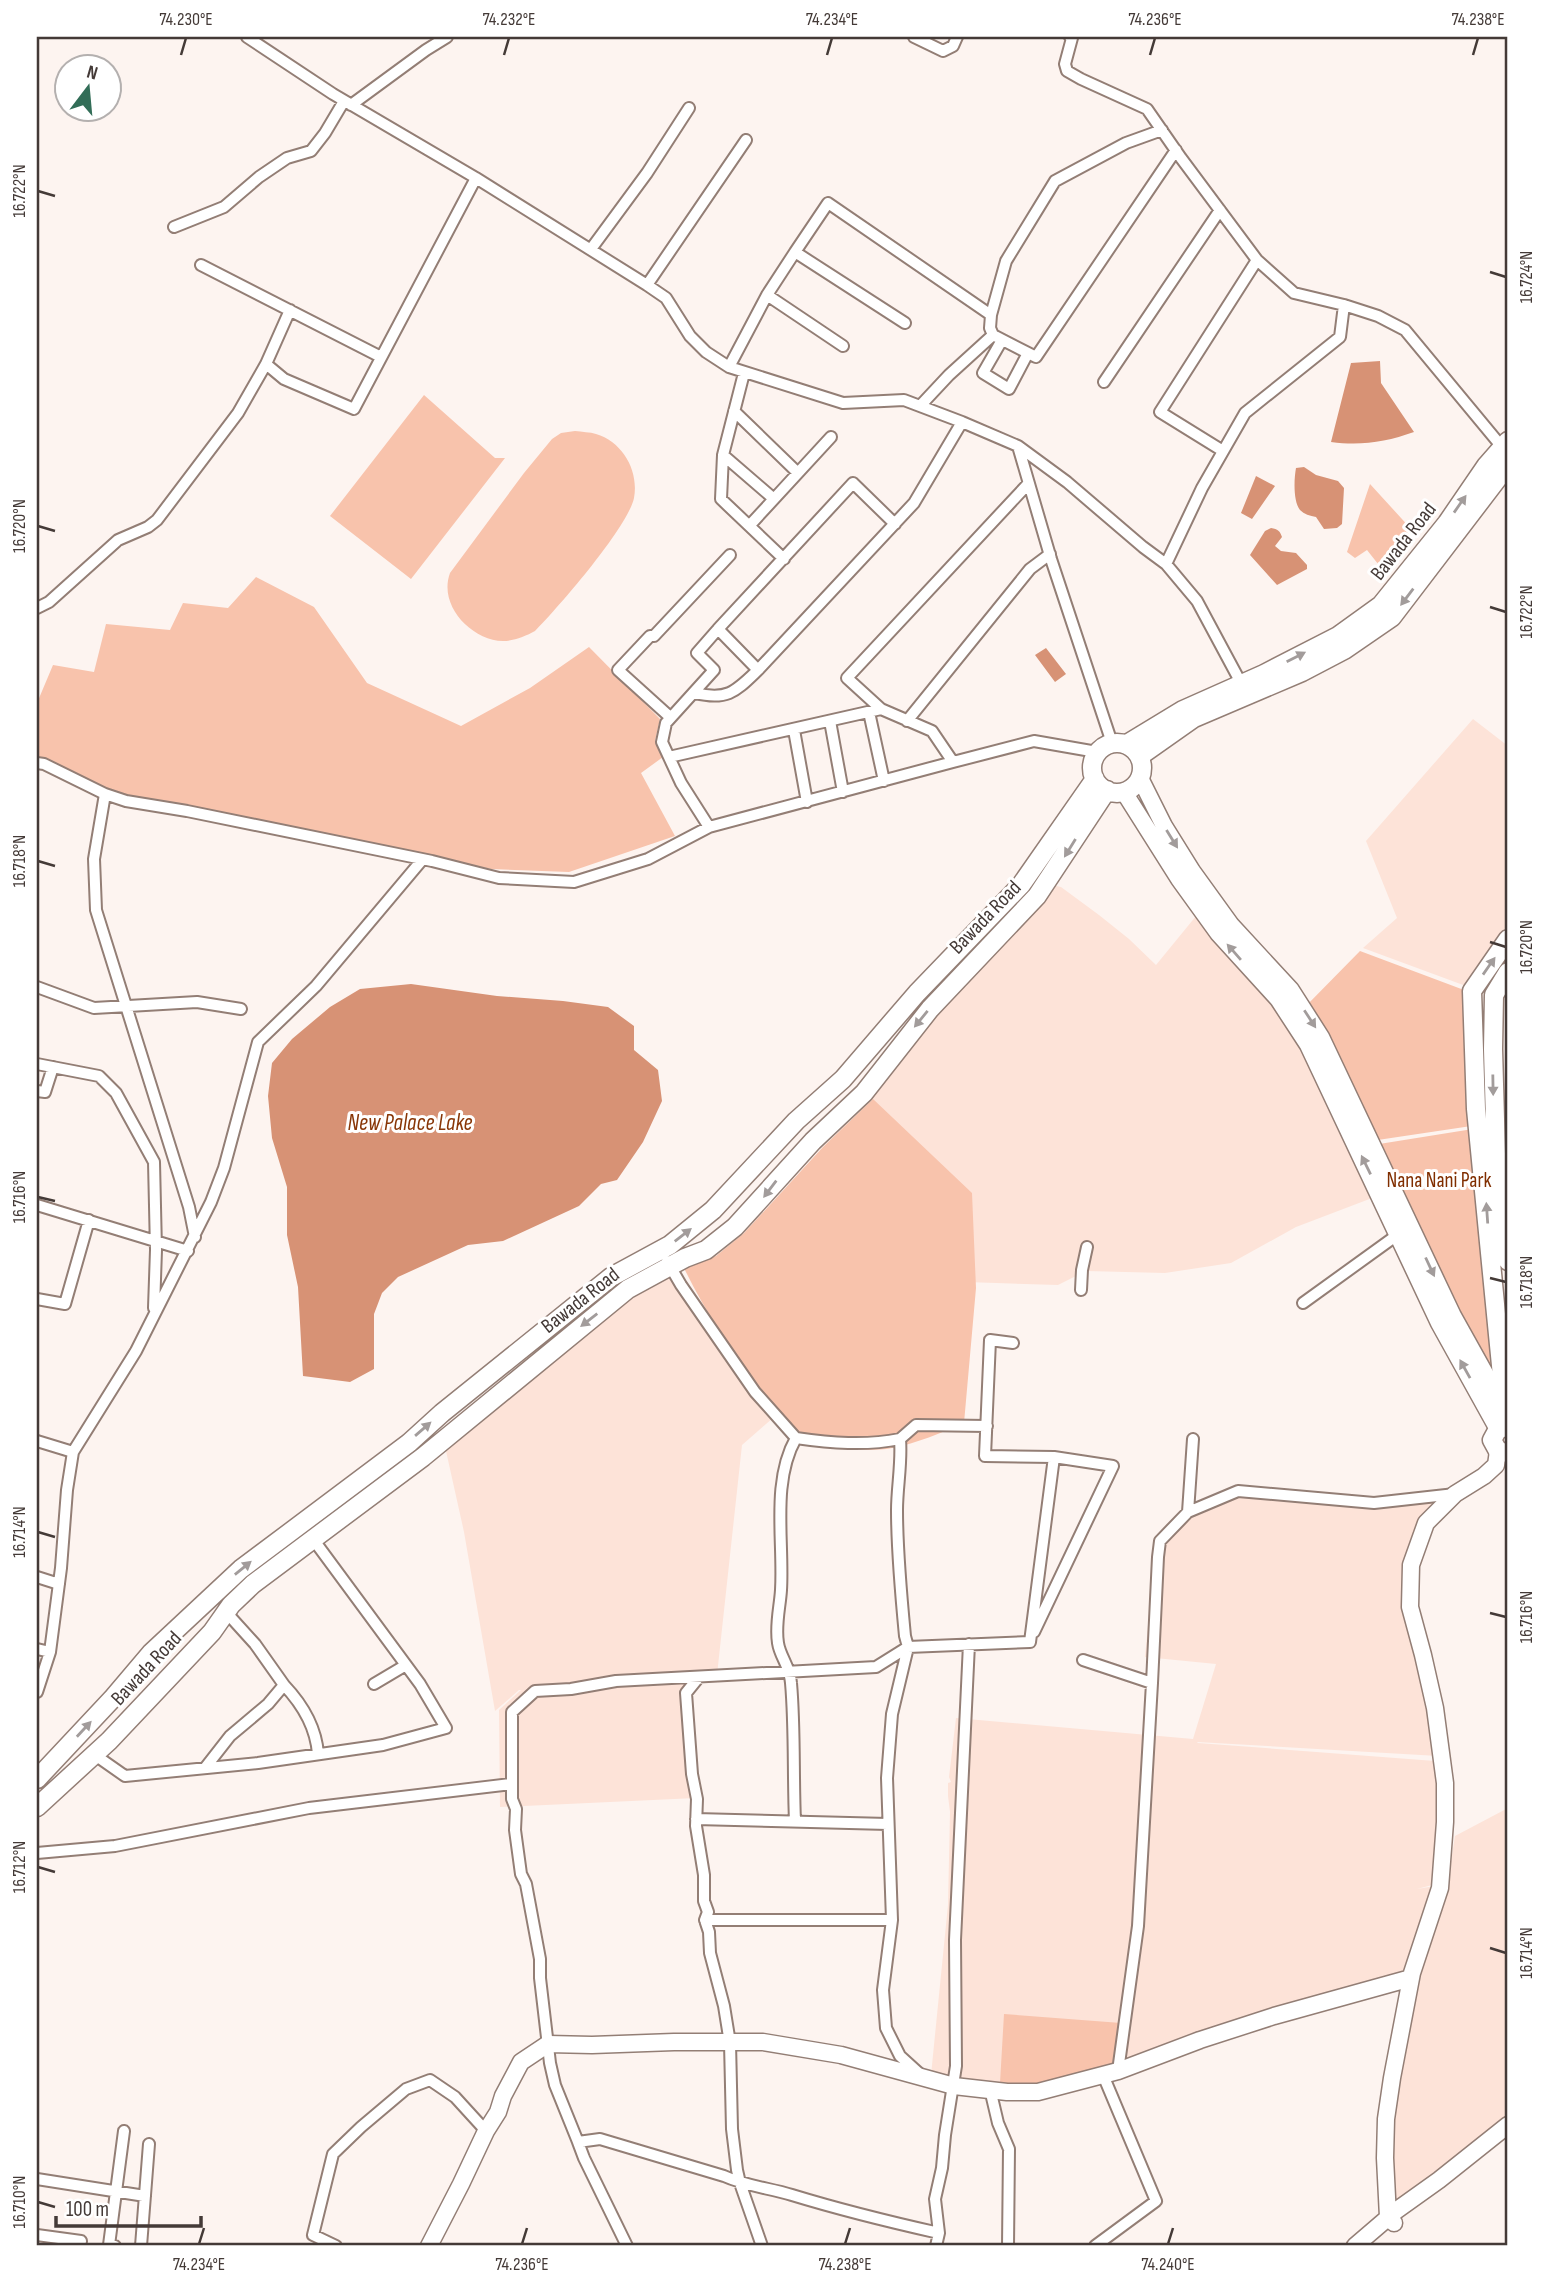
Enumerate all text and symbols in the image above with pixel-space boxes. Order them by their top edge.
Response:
text: 74.230°E [159,9,213,30]
text: 74.232°E [483,9,536,30]
text: 74.234°E [806,9,858,30]
text: 74.236°E [1128,9,1182,30]
text: 74.238°E [1451,9,1505,30]
north arrow [52,52,122,122]
text: N [84,61,100,86]
text: 16.722°N [9,164,30,218]
text: 16.724°N [1516,251,1537,303]
one-way arrow [1453,495,1467,513]
street label: Bawada Road [1365,497,1442,585]
text: 16.720°N [9,499,30,553]
text: 16.722°N [1516,585,1537,639]
one-way arrow [1400,588,1414,606]
one-way arrow [1286,651,1306,662]
one-way arrow [1165,829,1178,848]
text: 16.718°N [9,835,30,887]
one-way arrow [1063,839,1077,857]
street label: Bawada Road [944,876,1026,959]
text: 16.720°N [1516,920,1537,974]
one-way arrow [1226,943,1242,961]
one-way arrow [1482,957,1495,976]
one-way arrow [1303,1009,1316,1029]
one-way arrow [914,1010,929,1028]
one-way arrow [1488,1074,1499,1096]
water label: New Palace Lake [347,1109,473,1137]
one-way arrow [1360,1155,1371,1175]
park label: Nana Nani Park [1387,1168,1491,1193]
text: 16.716°N [9,1171,30,1223]
one-way arrow [763,1179,778,1197]
one-way arrow [1481,1201,1492,1223]
one-way arrow [674,1229,692,1243]
text: 16.718°N [1516,1256,1537,1308]
one-way arrow [1425,1257,1436,1277]
street label: Bawada Road [536,1262,624,1339]
one-way arrow [580,1313,598,1328]
one-way arrow [1459,1360,1471,1379]
one-way arrow [415,1422,432,1438]
text: 16.714°N [9,1506,30,1558]
one-way arrow [234,1560,252,1575]
text: 16.716°N [1516,1591,1537,1643]
street label: Bawada Road [106,1626,187,1711]
one-way arrow [75,1721,91,1738]
text: 16.712°N [9,1841,30,1893]
text: 16.714°N [1516,1927,1537,1979]
text: 16.710°N [9,2176,30,2228]
scale bar [56,2185,201,2229]
text: 100 m [66,2197,109,2222]
text: 74.234°E [173,2254,225,2275]
text: 74.236°E [495,2254,549,2275]
text: 74.238°E [818,2254,872,2275]
text: 74.240°E [1141,2254,1195,2275]

